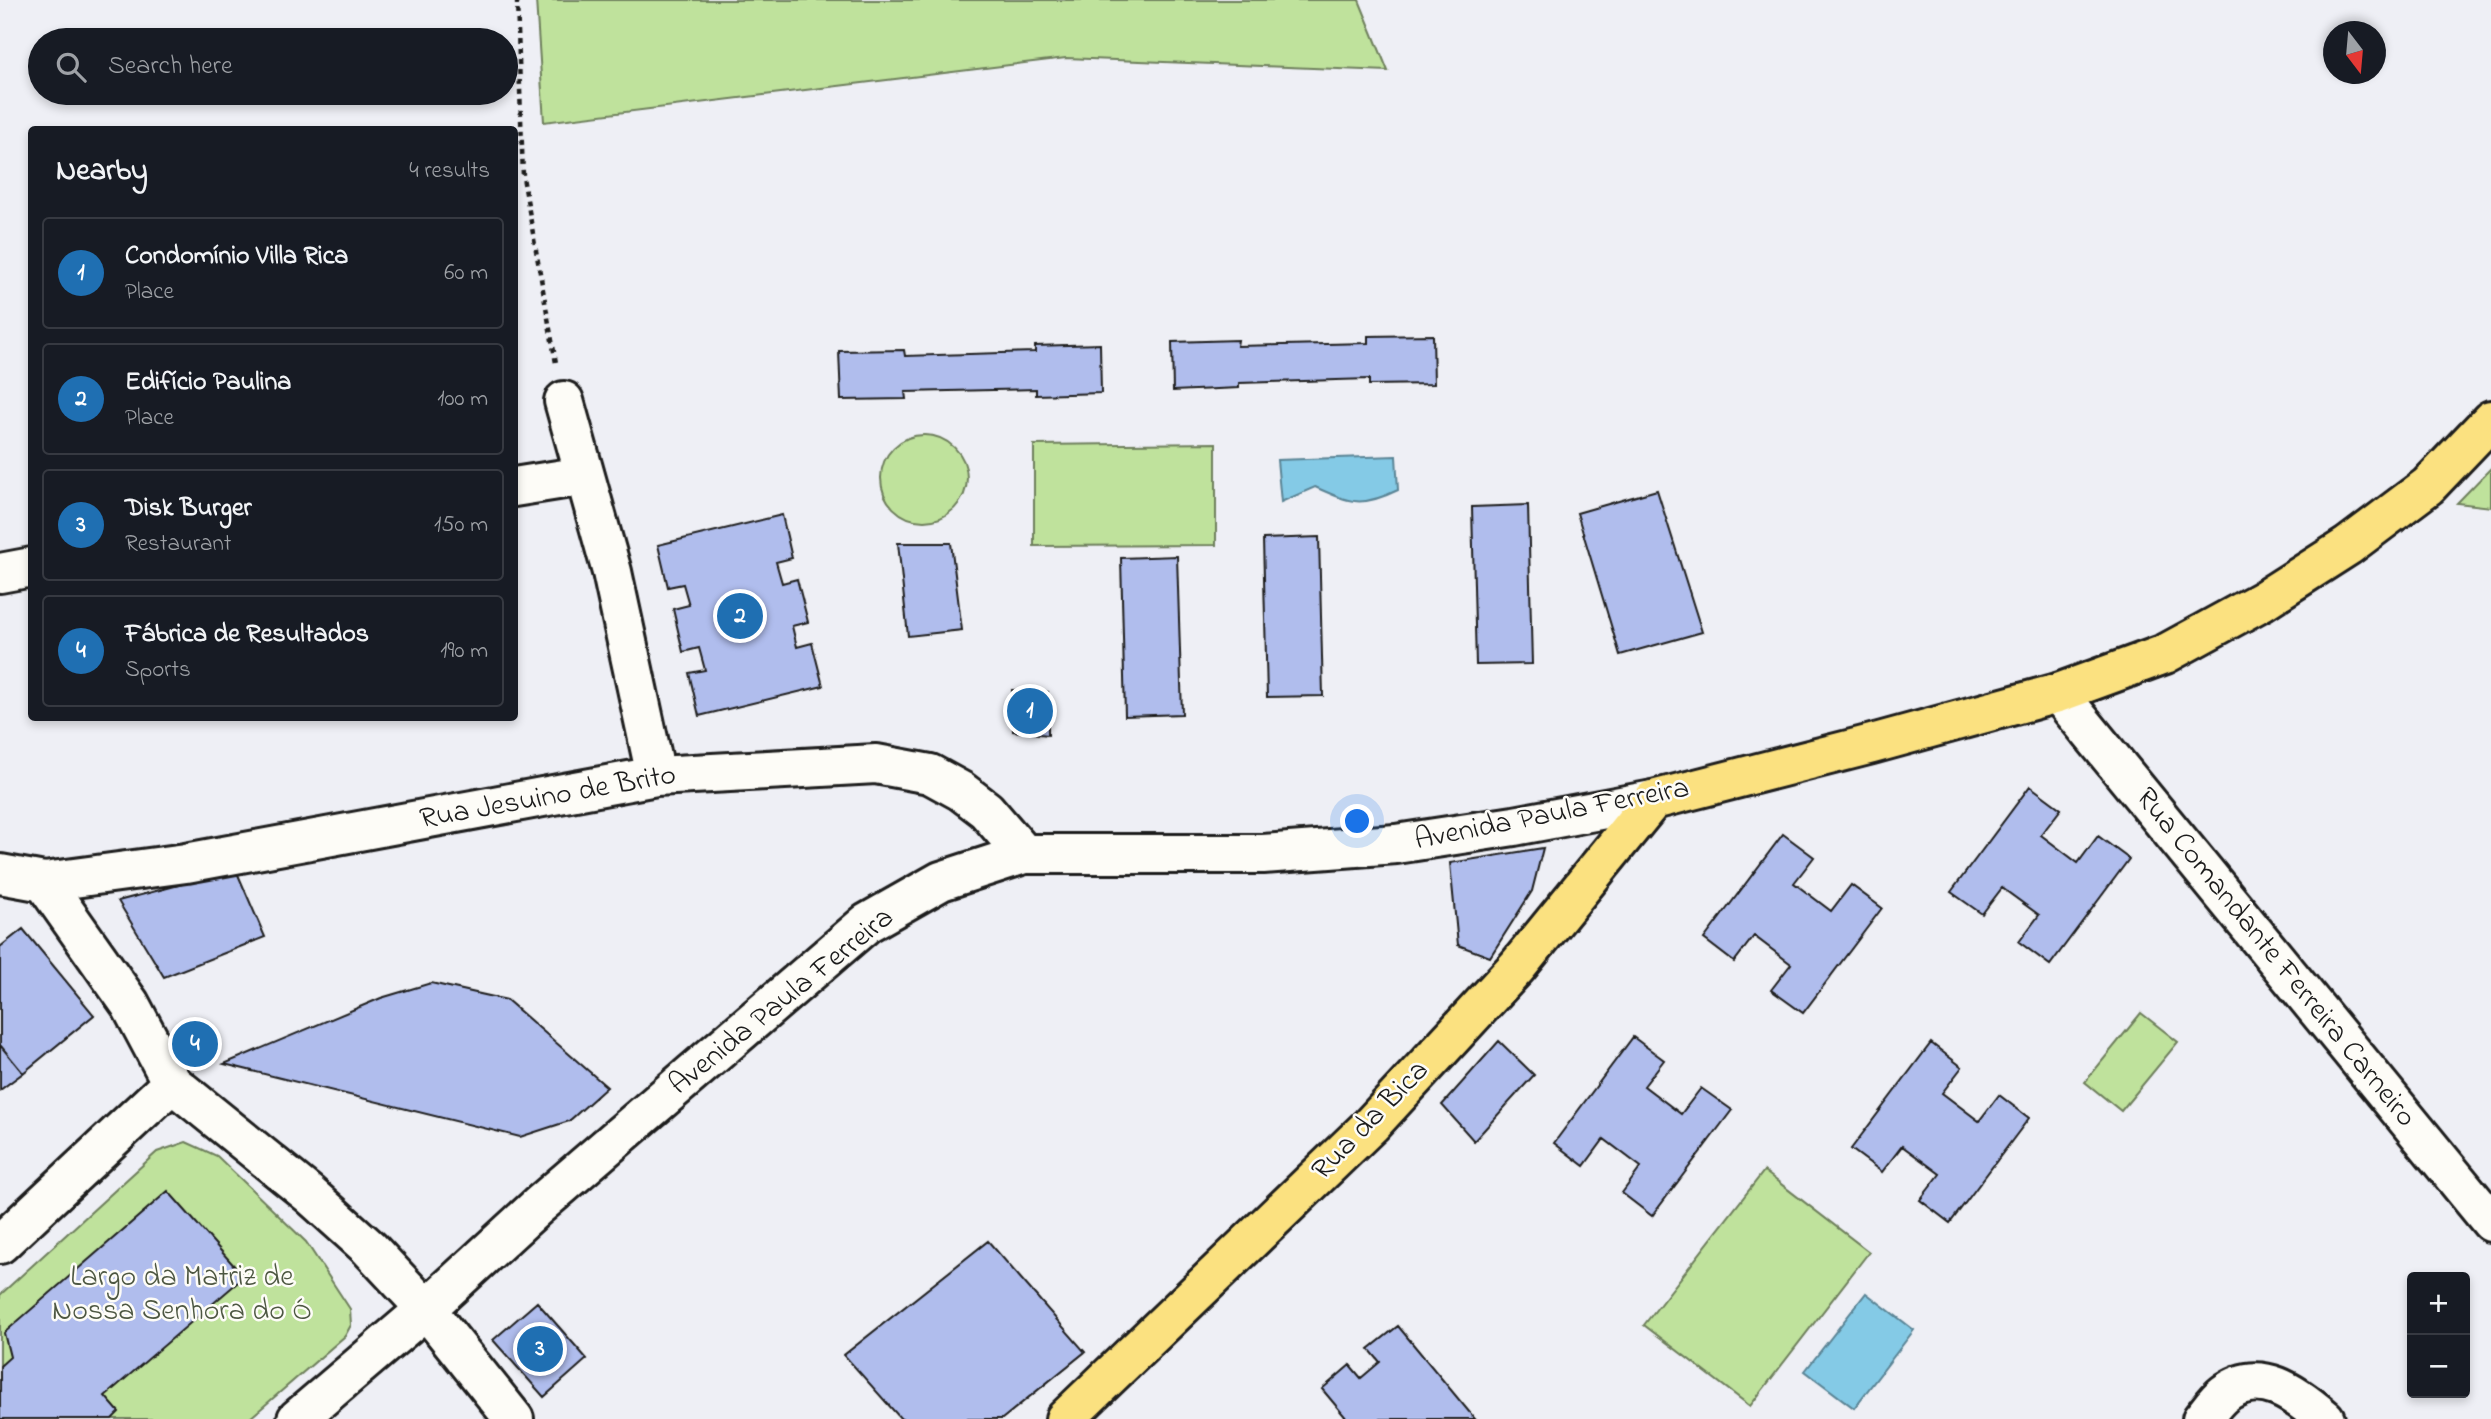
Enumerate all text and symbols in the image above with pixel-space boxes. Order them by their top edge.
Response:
north arrow [2323,21,2386,84]
search box [28,28,518,105]
icon: search [52,48,90,86]
text: Search here [108,48,233,86]
text: Nearby [56,150,148,194]
text: 4 results [409,155,490,188]
text: Condomínio Villa Rica [125,238,348,276]
text: 1 [77,257,85,290]
text: 60 m [444,257,488,290]
text: Place [125,276,174,309]
text: Edifício Paulina [125,364,291,402]
text: 2 [75,383,87,416]
text: 100 m [437,383,488,416]
text: Place [125,402,174,435]
text: Disk Burger [125,490,252,528]
text: 3 [76,509,86,542]
text: 150 m [434,509,488,542]
text: Restaurant [125,528,232,561]
pin: 2 [717,590,763,642]
text: Fábrica de Resultados [125,616,369,654]
text: 4 [76,635,86,668]
text: 190 m [440,635,488,668]
text: Sports [125,654,191,687]
pin: 1 [1007,685,1053,737]
street label: Rua Jesuino de Brito [416,754,680,842]
street label: Avenida Paula Ferreira [1411,767,1693,863]
street label: Rua Comandante Ferreira Carneiro [2124,778,2426,1138]
your location [1340,804,1374,838]
street label: Avenida Paula Ferreira [660,897,904,1107]
pin: 4 [172,1018,218,1070]
street label: Rua da Bica [1302,1051,1440,1191]
park label: Largo da Matriz de Nossa Senhora do Ó [52,1256,312,1334]
map controls [2407,1272,2470,1398]
button: + [2407,1272,2470,1335]
pin: 3 [517,1323,563,1375]
button: − [2407,1335,2470,1398]

